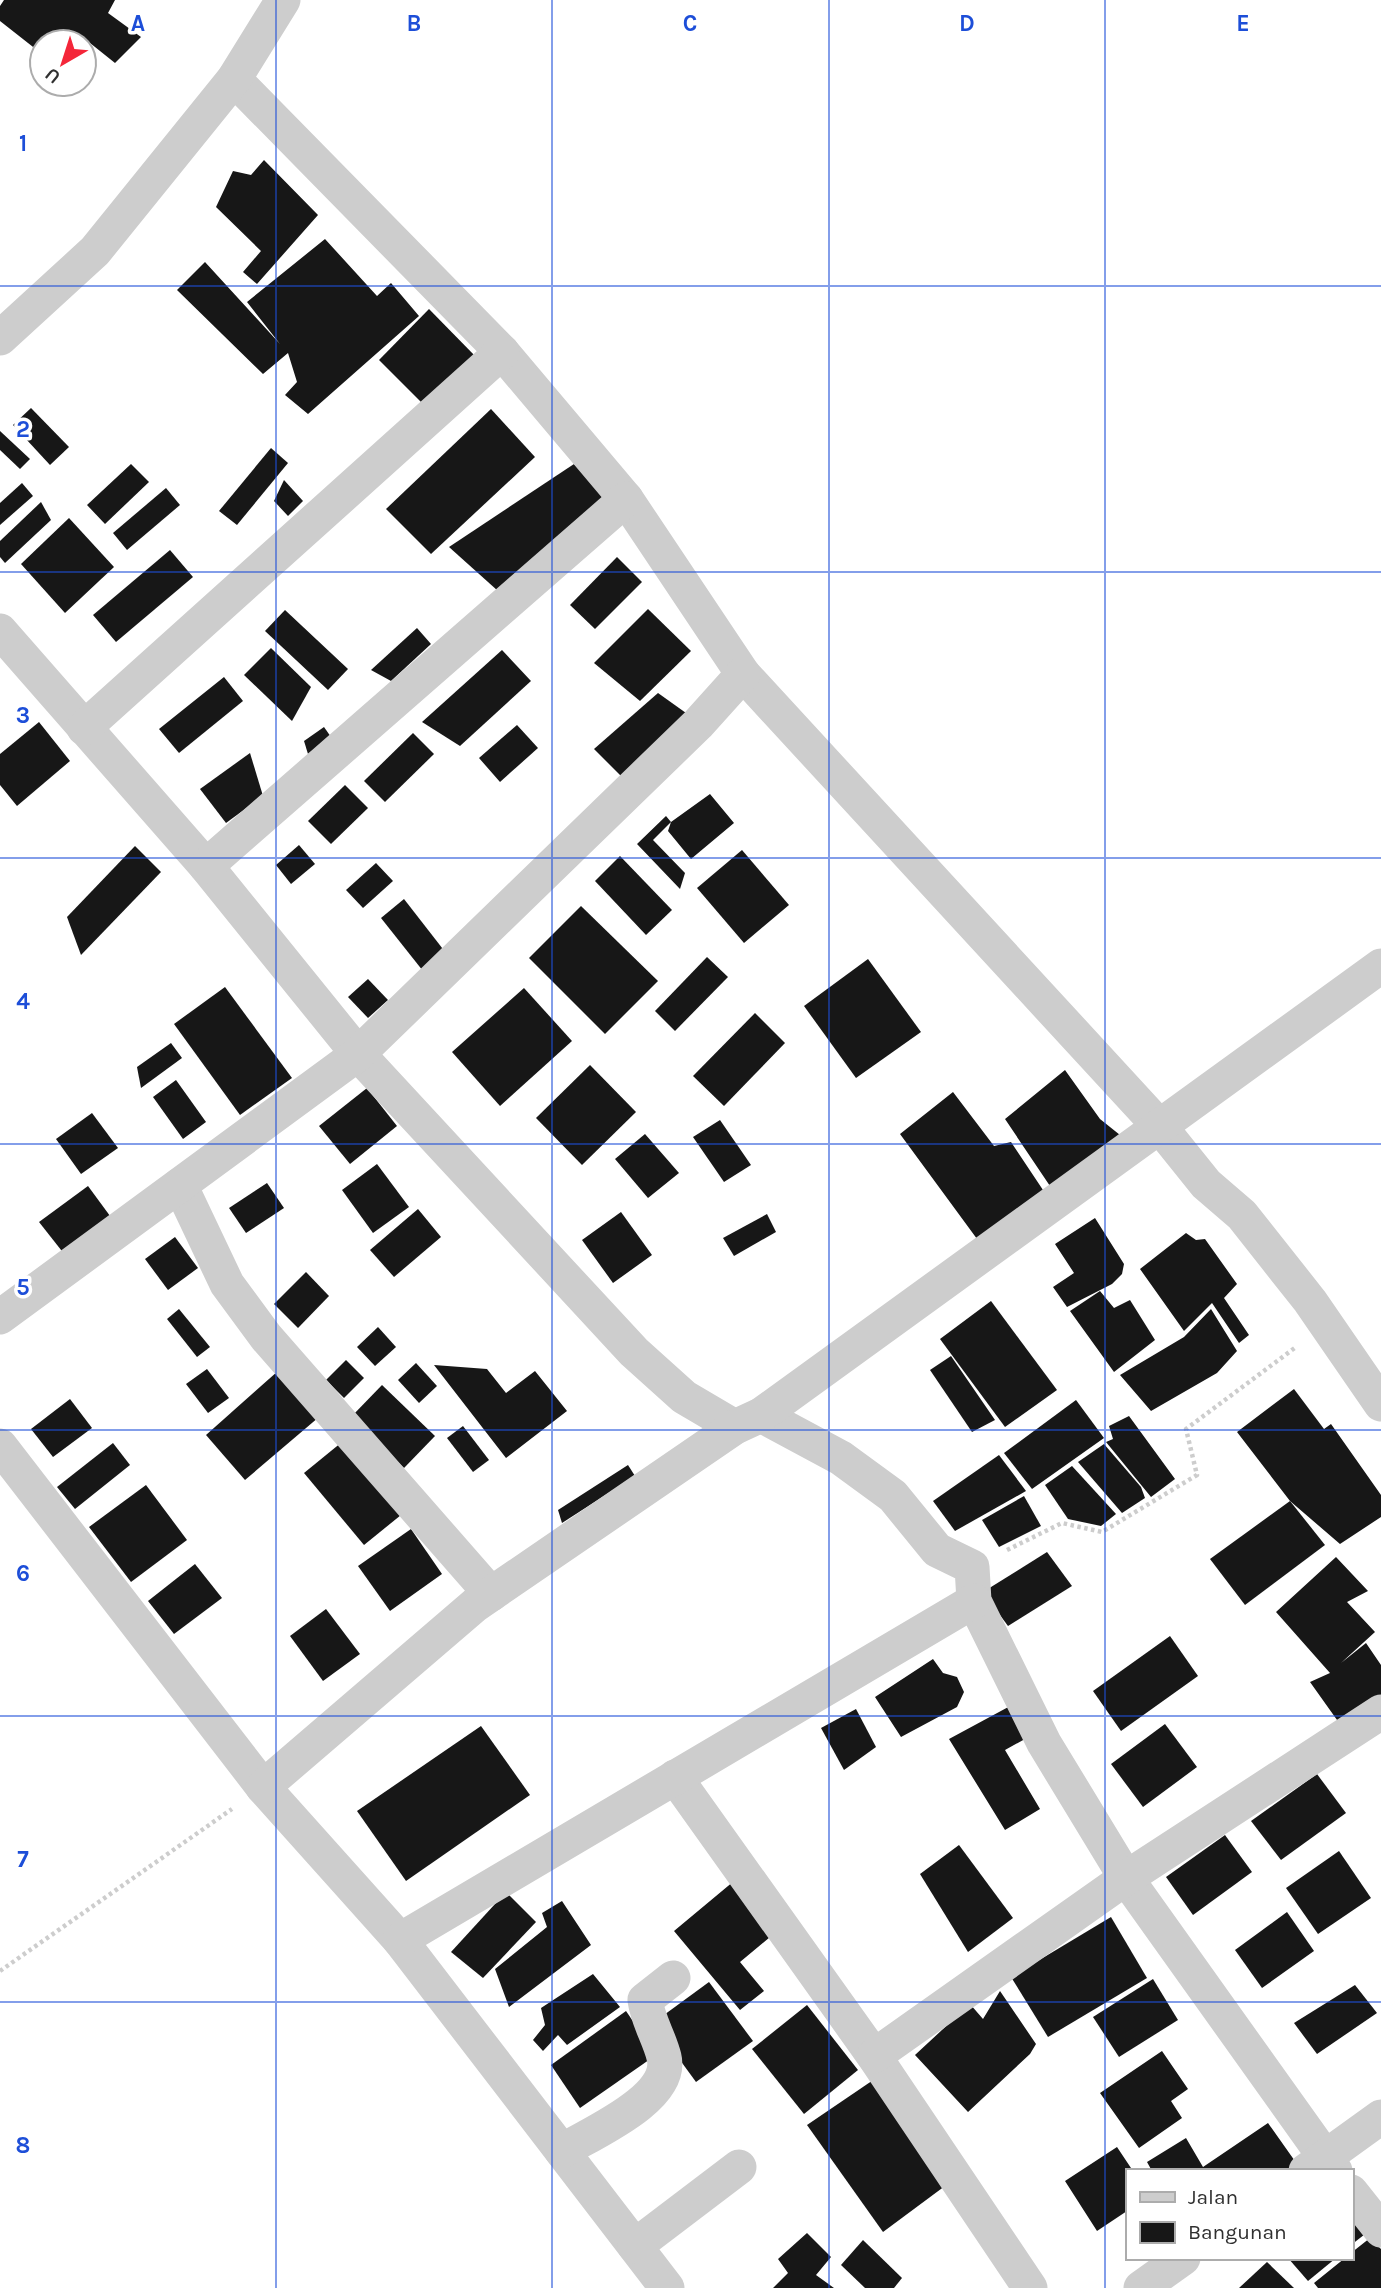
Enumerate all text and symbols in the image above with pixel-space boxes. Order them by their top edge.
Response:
text: A [131,10,145,37]
text: B [407,10,421,37]
text: C [683,10,697,37]
text: D [959,10,975,37]
text: E [1236,10,1250,37]
north arrow [28,28,98,98]
text: U [41,63,65,88]
text: 1 [19,130,27,157]
text: 2 [16,416,30,443]
text: 3 [16,702,30,729]
text: 4 [16,988,30,1015]
text: 5 [16,1274,30,1301]
text: 6 [16,1560,30,1587]
text: 7 [17,1846,29,1873]
text: 8 [16,2132,30,2159]
legend [1126,2169,1353,2260]
text: Jalan [1188,2185,1238,2209]
text: Bangunan [1188,2220,1287,2244]

